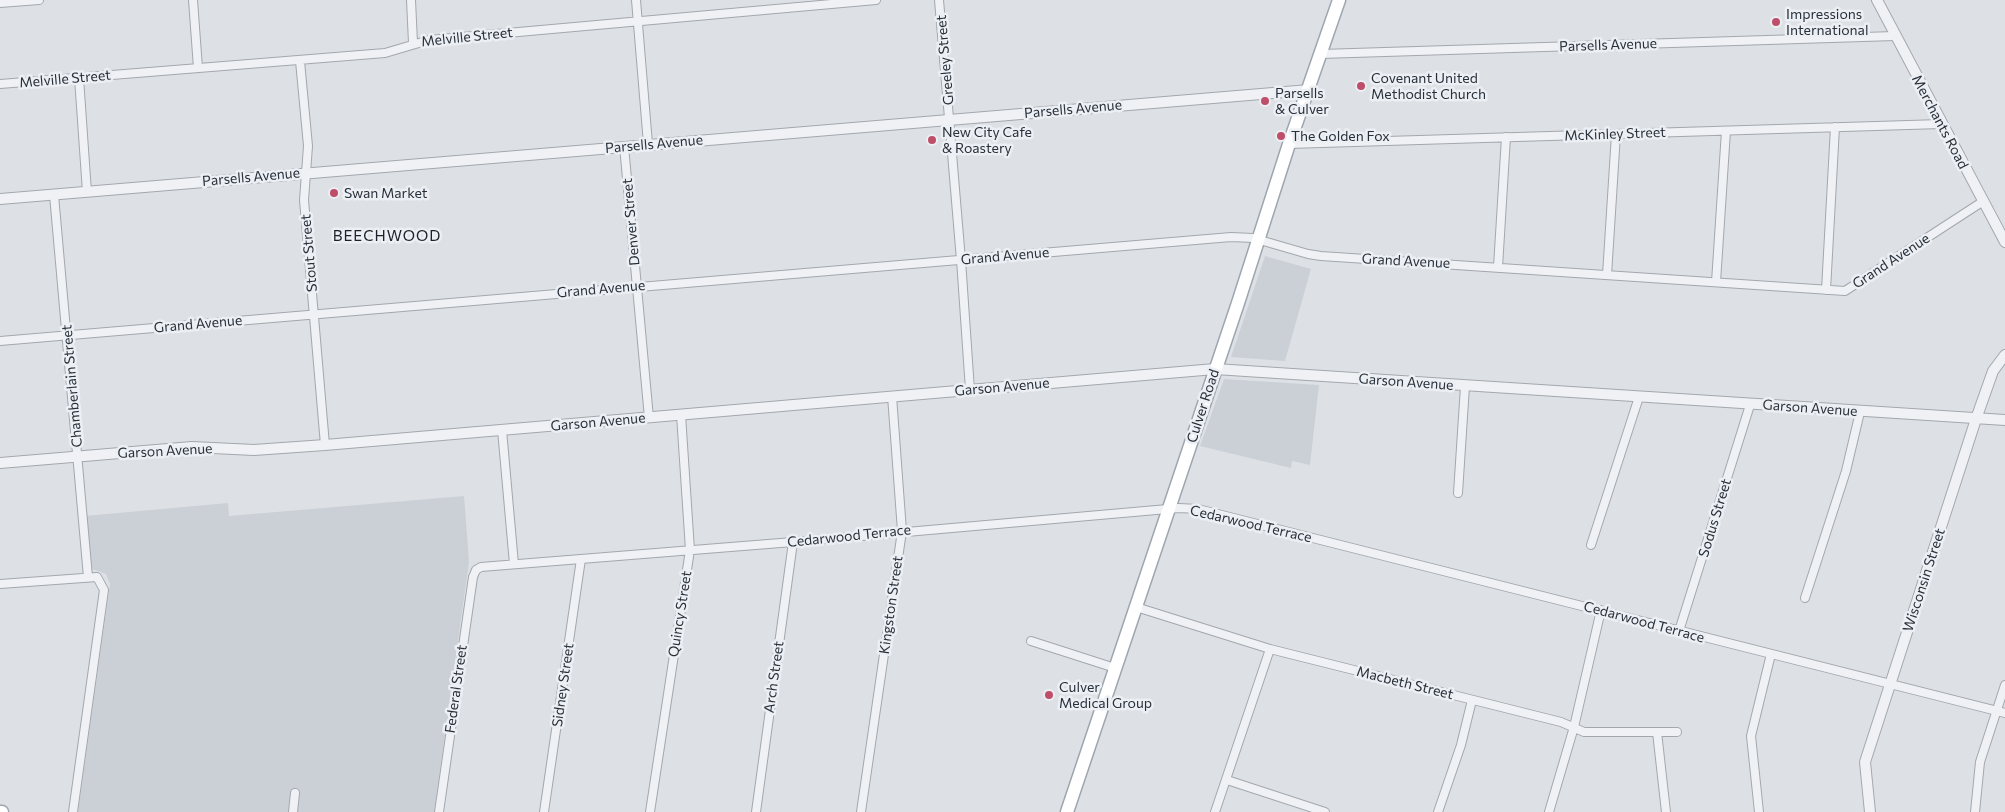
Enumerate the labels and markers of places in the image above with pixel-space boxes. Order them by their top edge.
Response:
place label: Impressions International [1786,6,1868,38]
marker: Impressions International [1770,16,1782,28]
place label: Covenant United Methodist Church [1371,70,1486,102]
marker: Covenant United Methodist Church [1355,80,1367,92]
place label: Parsells & Culver [1275,85,1329,118]
marker: Parsells & Culver [1259,95,1271,107]
place label: New City Cafe & Roastery [942,124,1032,156]
place label: The Golden Fox [1291,128,1390,144]
marker: The Golden Fox [1275,130,1287,142]
marker: New City Cafe & Roastery [926,134,938,146]
place label: Swan Market [344,185,427,201]
marker: Swan Market [328,187,340,199]
place label: Culver Medical Group [1059,679,1152,712]
marker: Culver Medical Group [1043,689,1055,701]

